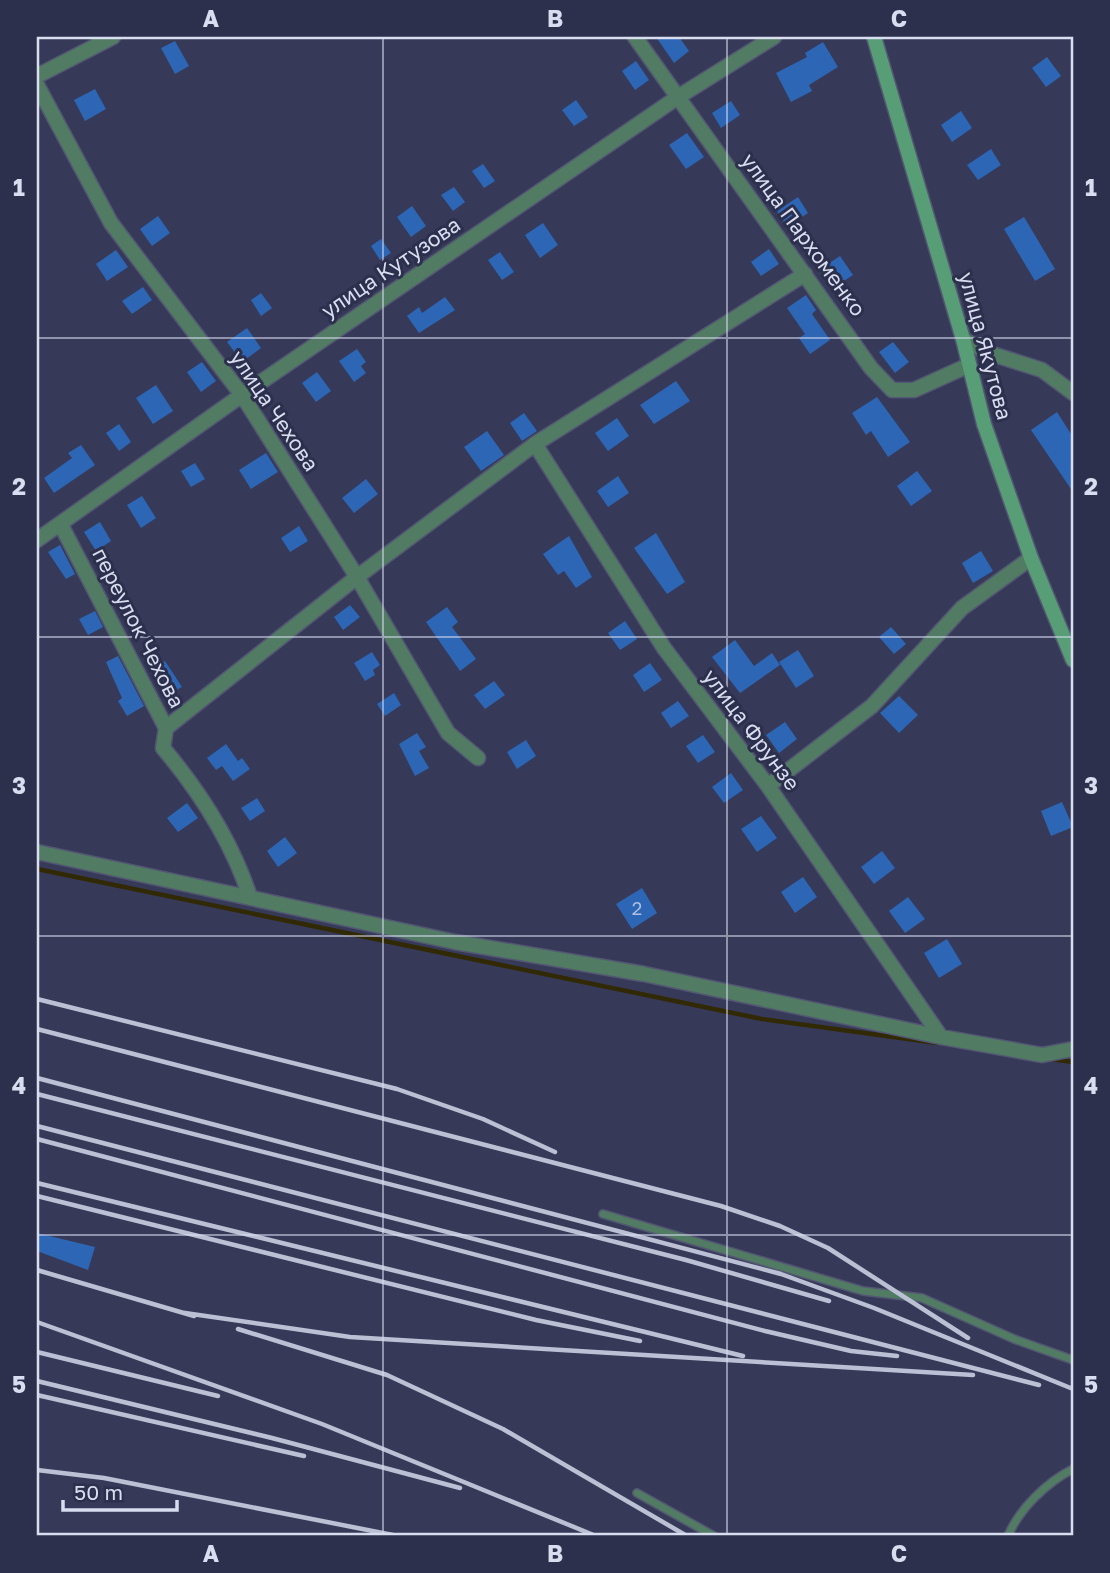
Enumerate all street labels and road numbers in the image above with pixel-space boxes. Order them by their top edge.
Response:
street label: улица Пархоменко [736,148,872,321]
street label: улица Кутузова [316,211,465,323]
street label: улица Якутова [954,269,1018,423]
street label: улица Чехова [225,345,325,476]
street label: переулок Чехова [87,543,190,712]
street label: улица Фрунзе [698,664,806,795]

